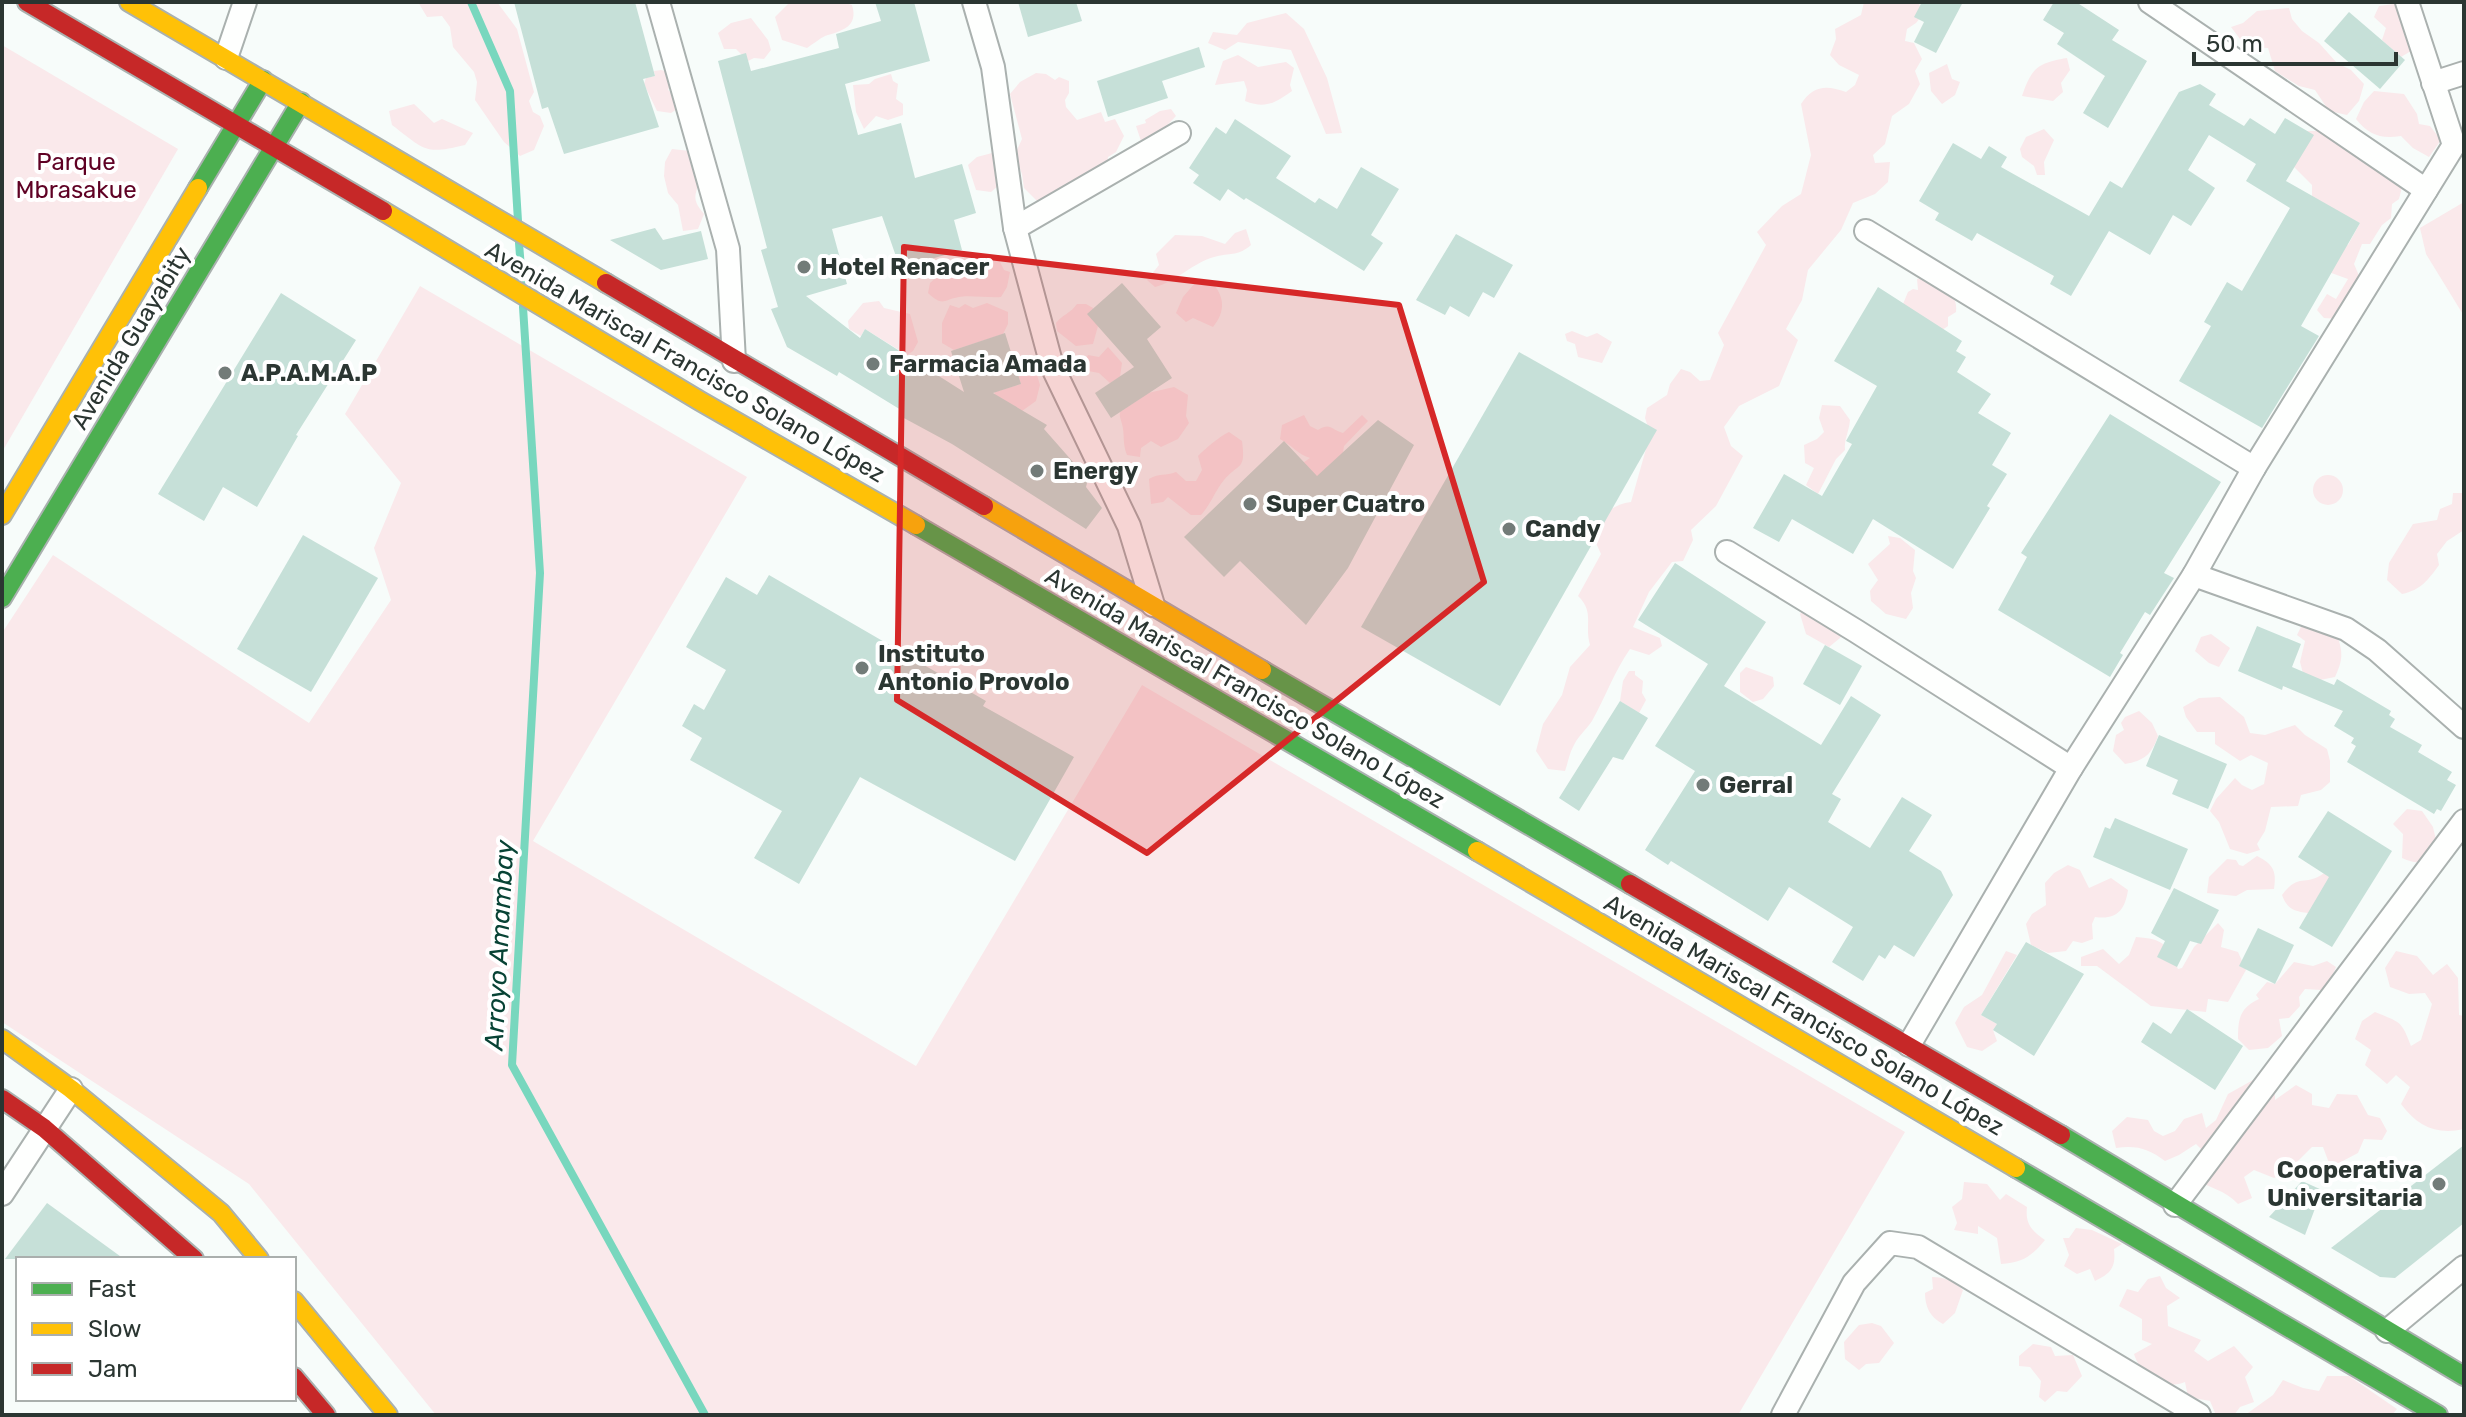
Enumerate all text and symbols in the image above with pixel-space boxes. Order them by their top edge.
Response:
scale bar [2194,16,2396,66]
text: 50 m [2206,30,2263,58]
park label: Parque Mbrasakue [15,148,137,204]
street label: Avenida Mariscal Francisco Solano López [480,236,890,488]
street label: Avenida Guayabity [65,242,197,434]
place label: Hotel Renacer [820,253,990,281]
marker: Hotel Renacer [795,258,813,276]
place label: Farmacia Amada [889,350,1087,378]
marker: Farmacia Amada [864,355,882,373]
place label: A.P.A.M.A.P [241,359,377,387]
marker: A.P.A.M.A.P [216,364,234,382]
place label: Energy [1053,457,1138,485]
marker: Energy [1028,462,1046,480]
place label: Super Cuatro [1266,490,1425,518]
marker: Super Cuatro [1241,495,1259,513]
place label: Candy [1525,515,1601,543]
marker: Candy [1500,520,1518,538]
street label: Avenida Mariscal Francisco Solano López [1040,562,1450,814]
place label: Instituto Antonio Provolo [878,640,1070,696]
marker: Instituto Antonio Provolo [853,659,871,677]
place label: Gerral [1719,771,1793,799]
marker: Gerral [1694,776,1712,794]
water label: Arroyo Amambay [478,839,521,1053]
street label: Avenida Mariscal Francisco Solano López [1599,889,2009,1141]
place label: Cooperativa Universitaria [2267,1156,2423,1212]
marker: Cooperativa Universitaria [2430,1175,2448,1193]
legend [16,1257,296,1401]
text: Fast [88,1275,136,1303]
text: Slow [88,1315,141,1343]
text: Jam [88,1355,138,1383]

